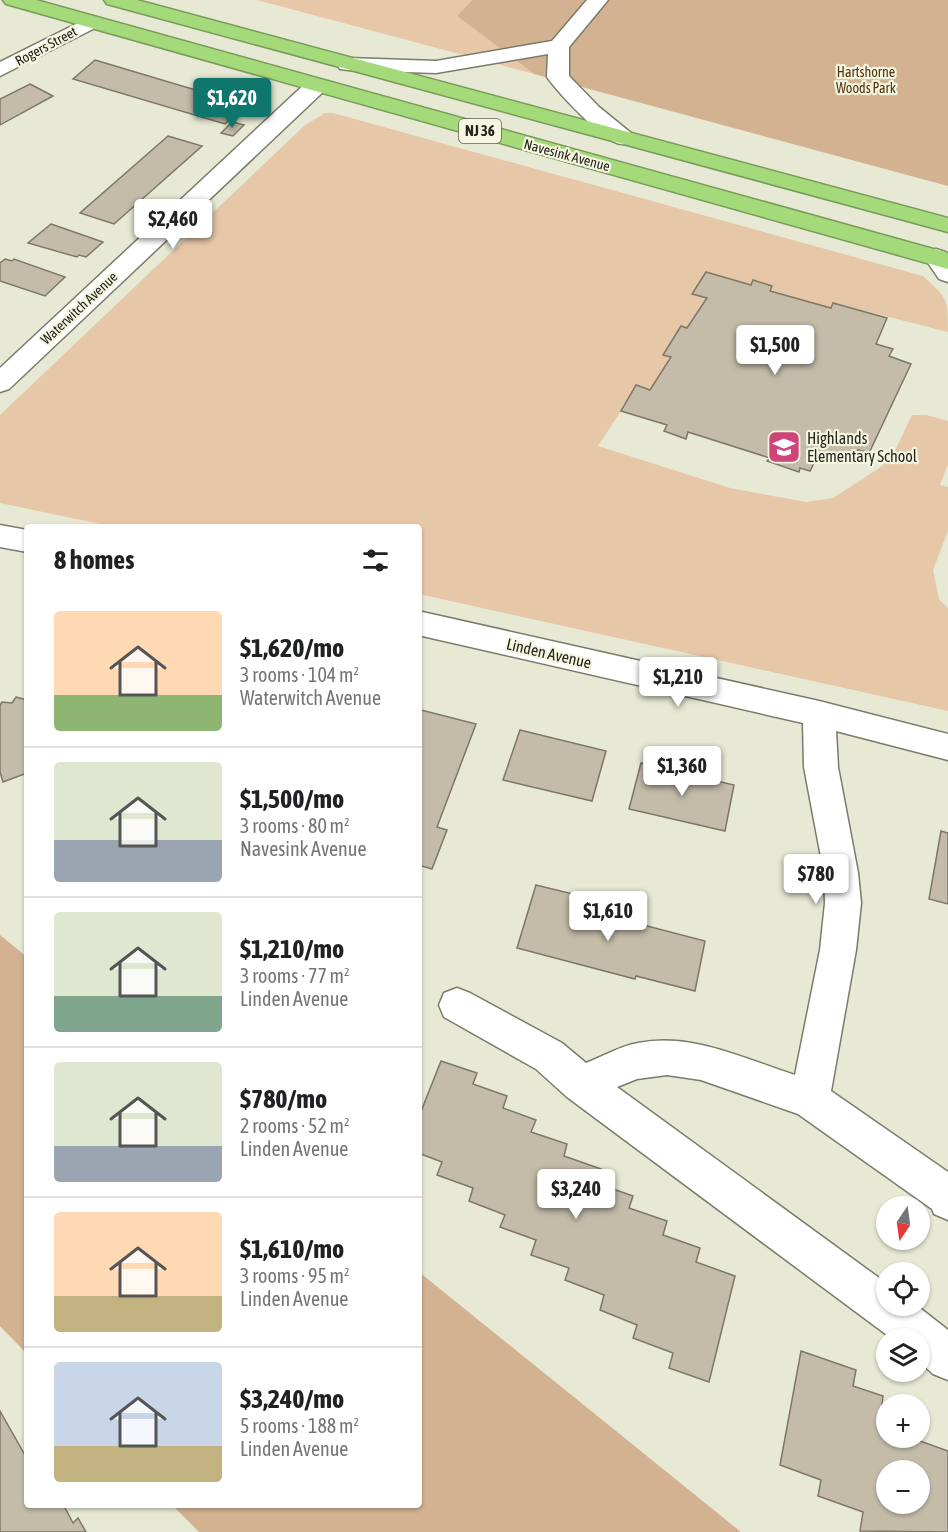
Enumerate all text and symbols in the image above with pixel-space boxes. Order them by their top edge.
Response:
street label: Rogers Street [12,23,80,69]
park label: Hartshorne Woods Park [836,64,896,96]
pin: $1,620 [183,78,281,129]
text: $1,620 [207,86,257,109]
road number: NJ 36 [459,119,501,143]
street label: Navesink Avenue [522,136,612,174]
pin: $2,460 [124,199,222,250]
text: $2,460 [148,207,198,230]
street label: Waterwitch Avenue [37,268,121,348]
pin: $1,500 [726,325,824,376]
text: $1,500 [750,333,800,356]
school or university icon: Highlands Elementary School [766,429,802,465]
place label: Highlands Elementary School [807,429,918,466]
icon: filters [359,544,392,577]
text: 8 homes [54,545,134,575]
text: $1,620/mo [240,633,344,663]
street label: Linden Avenue [505,634,593,672]
icon: home [102,635,174,707]
pin: $1,210 [629,657,727,708]
text: 3 rooms · 104 m² [240,663,359,686]
text: $1,210 [653,665,703,688]
text: Waterwitch Avenue [240,686,381,709]
pin: $1,360 [633,746,731,797]
text: $1,360 [657,754,707,777]
text: $1,500/mo [240,784,344,814]
icon: home [102,786,174,858]
text: 3 rooms · 80 m² [240,814,350,837]
text: Navesink Avenue [240,837,366,860]
pin: $780 [780,854,852,905]
text: $780 [798,862,834,885]
pin: $1,610 [559,891,657,942]
text: $1,610 [583,899,633,922]
text: $1,210/mo [240,934,344,964]
icon: home [102,936,174,1008]
text: 3 rooms · 77 m² [240,964,350,987]
text: Linden Avenue [240,987,348,1010]
text: $780/mo [240,1084,327,1114]
icon: home [102,1086,174,1158]
text: 2 rooms · 52 m² [240,1114,350,1137]
text: Linden Avenue [240,1137,348,1160]
pin: $3,240 [527,1169,625,1220]
text: $3,240 [551,1177,601,1200]
north arrow [876,1196,930,1250]
map controls [876,1196,930,1514]
text: $1,610/mo [240,1234,344,1264]
icon: home [102,1236,174,1308]
button: locate [876,1262,930,1316]
text: 3 rooms · 95 m² [240,1264,350,1287]
text: Linden Avenue [240,1287,348,1310]
button: layers [876,1328,930,1382]
text: $3,240/mo [240,1384,344,1414]
icon: home [102,1386,174,1458]
button: + [876,1394,930,1448]
text: 5 rooms · 188 m² [240,1414,359,1437]
text: Linden Avenue [240,1437,348,1460]
button: − [876,1460,930,1514]

